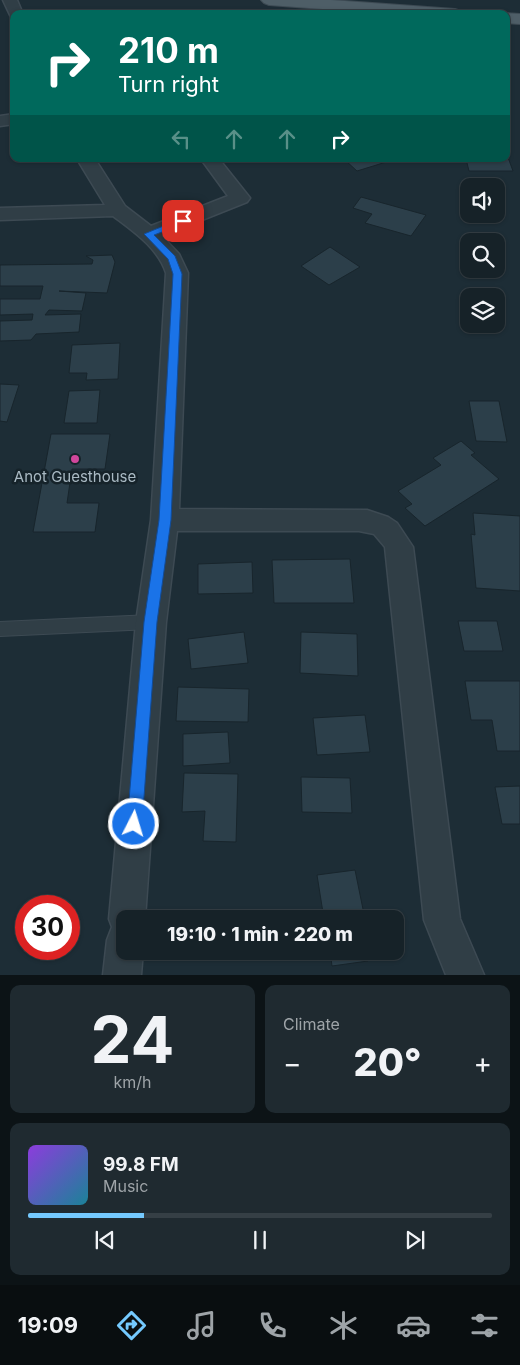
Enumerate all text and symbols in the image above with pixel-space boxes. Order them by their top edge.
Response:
text: 210 m [118,29,219,71]
icon: right [35,30,100,95]
text: Turn right [118,71,219,97]
icon: left [167,125,195,153]
icon: ahead [220,125,248,153]
icon: ahead [273,125,301,153]
icon: right [326,125,354,153]
map controls [460,178,505,333]
button: sound [460,178,505,223]
pin [162,200,204,242]
icon: arrive [169,207,197,235]
button: search [460,233,505,278]
button: layers [460,288,505,333]
marker: Anot Guesthouse [69,453,81,465]
place label: Anot Guesthouse [14,467,136,486]
position arrow [107,797,159,849]
speed limit sign: 30 [15,895,80,960]
text: 19:10 · 1 min · 220 m [167,923,353,946]
text: 24 [91,1000,174,1079]
text: Climate [283,1014,340,1034]
text: 20° [353,1039,422,1085]
text: − [283,1046,302,1080]
text: + [473,1046,492,1080]
text: km/h [113,1072,152,1092]
text: 99.8 FM [103,1153,179,1176]
text: Music [103,1176,148,1196]
icon: previous [91,1226,119,1254]
icon: pause [246,1226,274,1254]
icon: next [401,1226,429,1254]
icon: directions [114,1308,149,1343]
icon: music [184,1308,219,1343]
icon: phone [255,1308,290,1343]
icon: climate [326,1308,361,1343]
icon: car [396,1308,431,1343]
icon: filters [467,1308,502,1343]
text: 19:09 [18,1312,78,1338]

